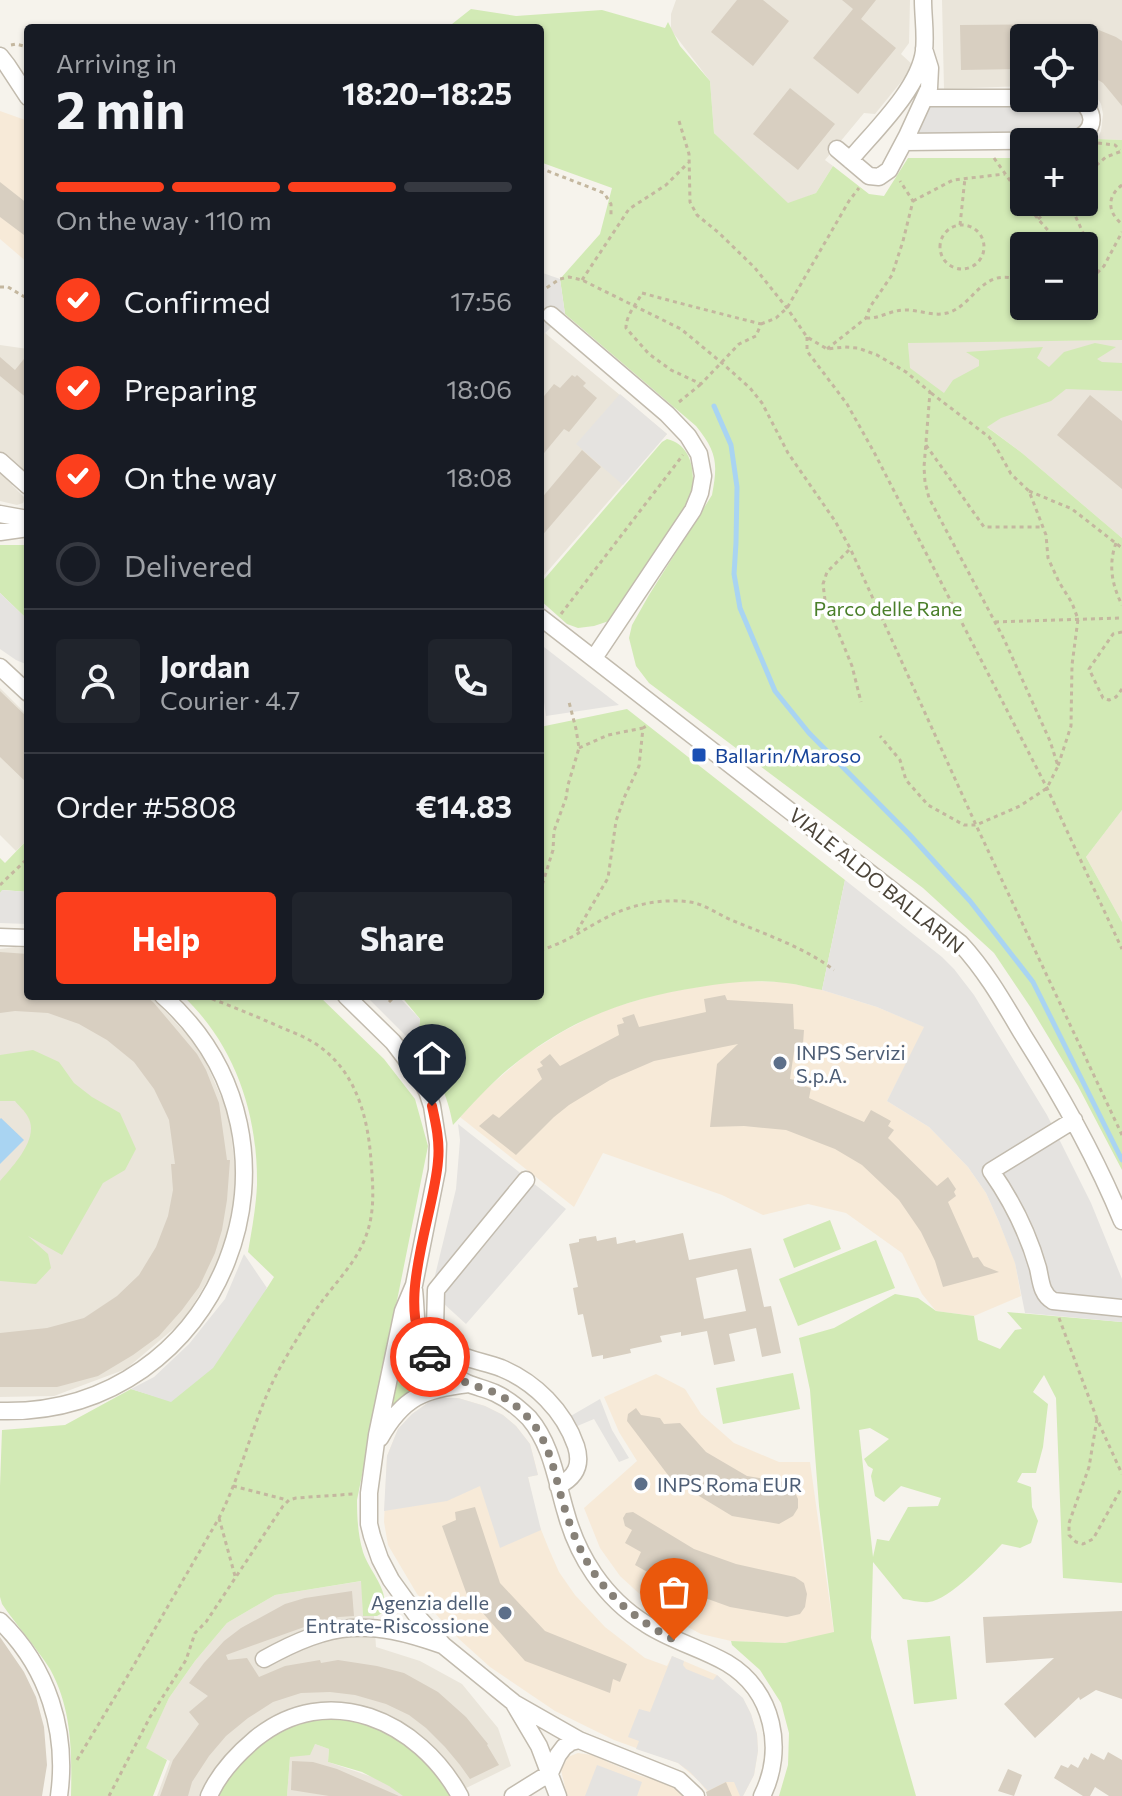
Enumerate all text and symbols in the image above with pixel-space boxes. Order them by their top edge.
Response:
map controls [1010,24,1098,320]
button: locate [1010,24,1098,112]
text: Arriving in [56,47,177,78]
text: 18:20–18:25 [342,74,512,111]
text: 2 min [56,76,185,140]
button: + [1010,128,1098,216]
text: On the way · 110 m [56,204,272,235]
button: − [1010,232,1098,320]
icon: check [56,278,100,322]
text: Confirmed [124,282,271,319]
text: 17:56 [450,285,512,316]
icon: check [56,366,100,410]
text: Preparing [124,370,257,407]
text: 18:06 [446,373,512,404]
icon: check [56,454,100,498]
text: On the way [124,458,277,495]
text: 18:08 [446,461,512,492]
text: Delivered [124,546,253,583]
park label: Parco delle Rane [814,596,962,620]
button: person [56,639,140,723]
button: phone [428,639,512,723]
text: Jordan [160,647,250,684]
text: Courier · 4.7 [160,684,300,715]
place label: Ballarin/Maroso [715,743,861,767]
marker: Ballarin/Maroso [690,746,708,764]
text: Order #5808 [56,787,237,824]
text: €14.83 [416,787,512,824]
street label: VIALE ALDO BALLARIN [785,802,969,958]
button: Help [56,892,276,984]
button: Share [292,892,512,984]
pin [398,1024,466,1106]
icon: home [410,1036,454,1080]
place label: INPS Servizi S.p.A. [796,1040,906,1087]
marker: INPS Servizi S.p.A. [771,1054,789,1072]
courier [390,1317,470,1397]
icon: car [408,1335,452,1379]
place label: INPS Roma EUR [657,1472,802,1496]
marker: INPS Roma EUR [632,1475,650,1493]
pin [640,1558,708,1640]
icon: bag [652,1570,696,1614]
place label: Agenzia delle Entrate-Riscossione [306,1590,489,1637]
marker: Agenzia delle Entrate-Riscossione [496,1604,514,1622]

